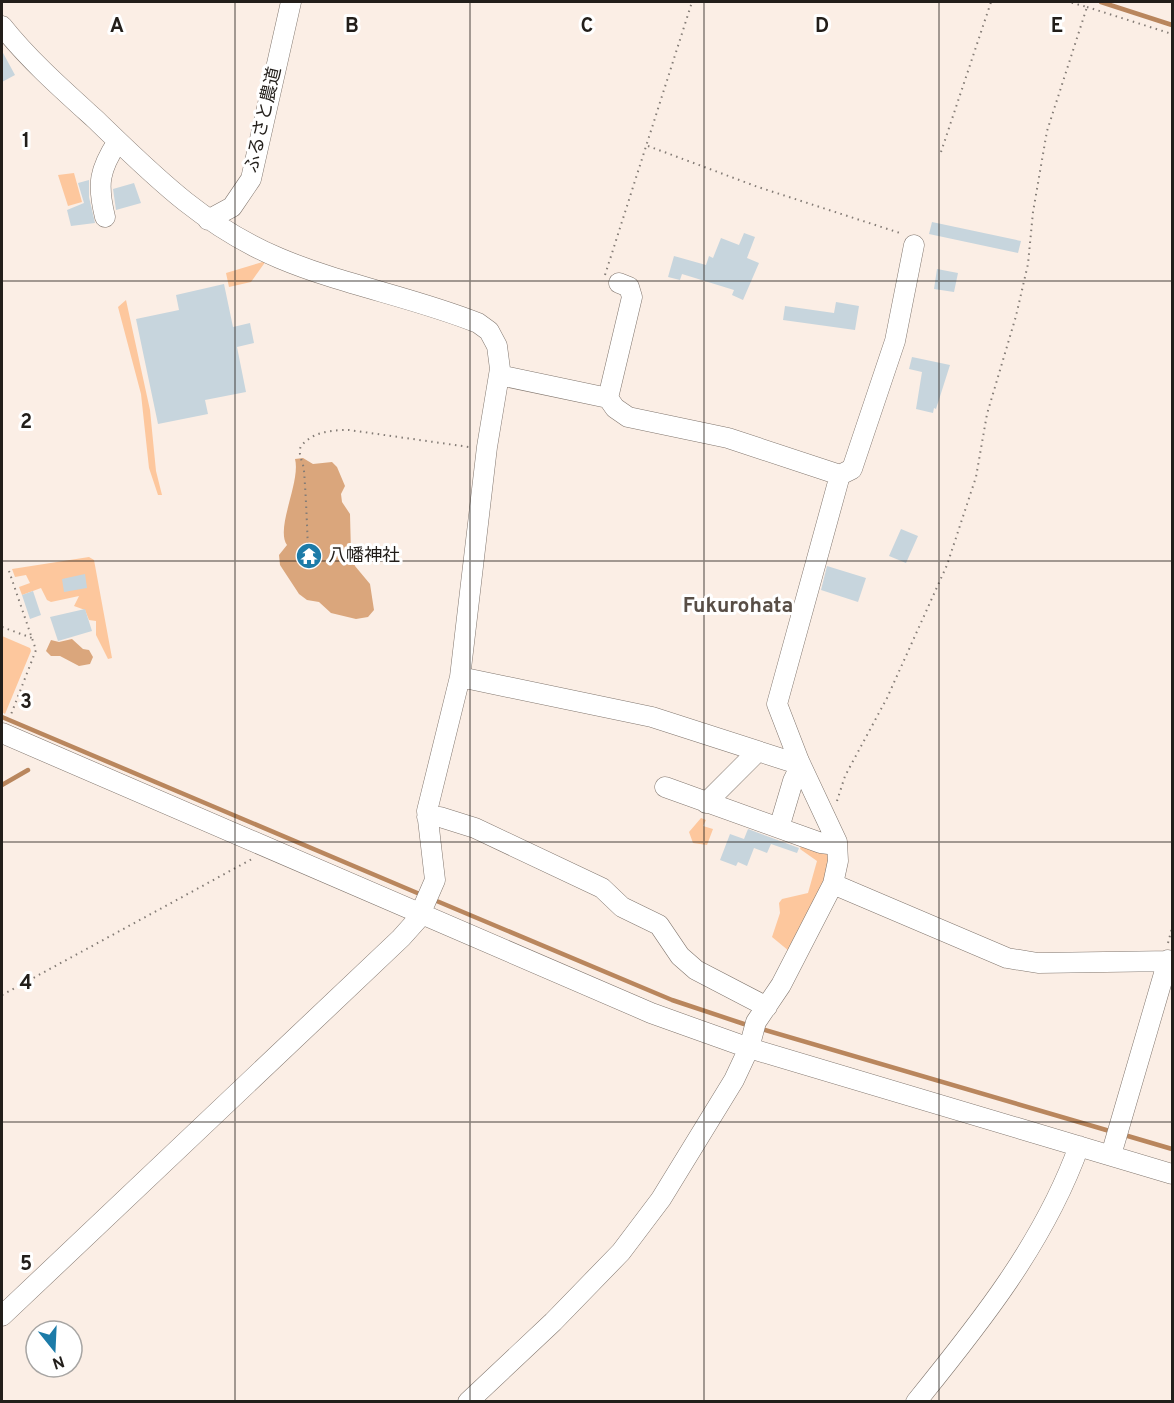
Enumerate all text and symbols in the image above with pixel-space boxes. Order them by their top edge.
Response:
text: A [110,14,124,40]
text: B [345,14,359,40]
text: C [581,14,593,40]
text: D [815,14,829,40]
text: E [1051,14,1063,40]
street label: ふるさと農道 [241,65,287,175]
text: 1 [22,129,30,155]
text: 2 [20,410,32,436]
temple icon: 八幡神社 [294,541,324,571]
place label: 八幡神社 [328,545,400,568]
district label: Fukurohata [683,593,793,620]
text: 3 [20,690,32,716]
text: 4 [20,971,32,997]
text: 5 [20,1252,32,1278]
north arrow [24,1319,84,1379]
text: N [49,1350,67,1373]

